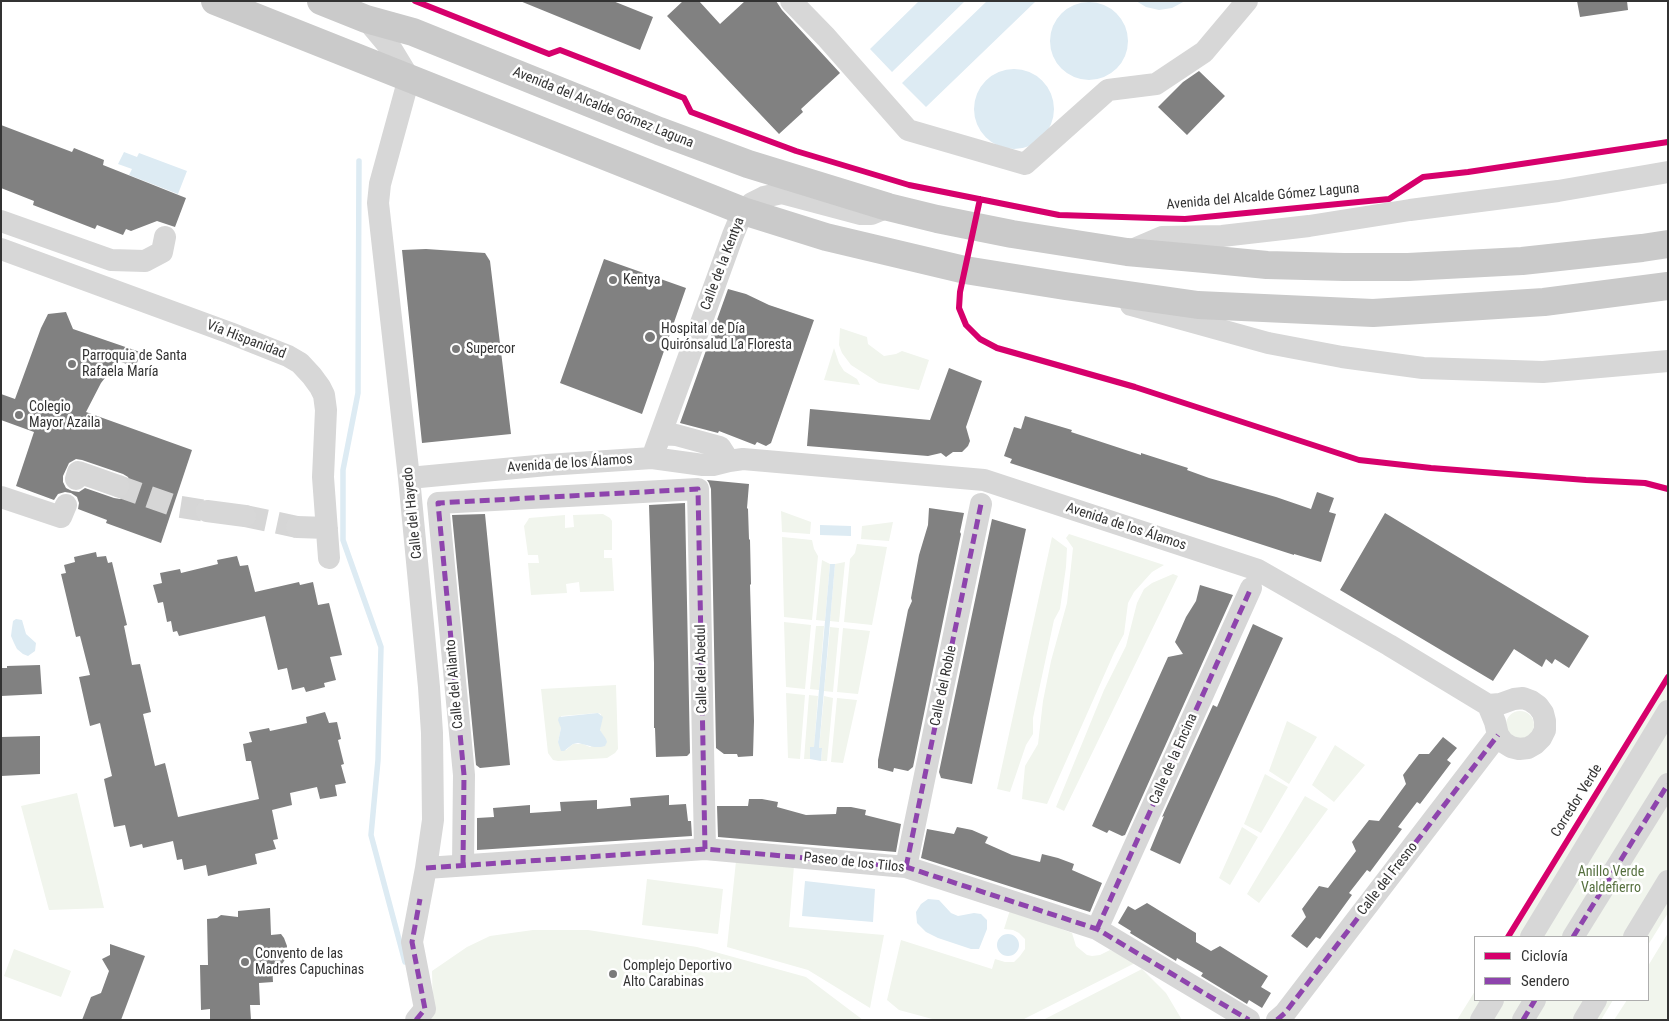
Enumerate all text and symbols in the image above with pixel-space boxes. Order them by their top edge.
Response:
street label: Avenida del Alcalde Gómez Laguna [510,64,696,152]
street label: Avenida del Alcalde Gómez Laguna [1166,180,1360,214]
street label: Calle de la Kentya [698,215,748,313]
place label: Kentya [623,272,660,288]
marker: Kentya [607,274,619,286]
street label: Vía Hispanidad [204,317,288,363]
place label: Hospital de Día Quirónsalud La Floresta [661,321,792,354]
marker: Hospital de Día Quirónsalud La Floresta [643,330,657,344]
place label: Supercor [466,341,515,357]
marker: Supercor [450,343,462,355]
place label: Parroquia de Santa Rafaela María [82,348,187,381]
marker: Parroquia de Santa Rafaela María [66,358,78,370]
place label: Colegio Mayor Azaila [29,399,101,432]
marker: Colegio Mayor Azaila [13,409,25,421]
street label: Avenida de los Álamos [507,451,633,477]
street label: Calle del Hayedo [400,466,426,560]
street label: Avenida de los Álamos [1064,500,1188,554]
street label: Calle del Abedul [693,624,711,714]
street label: Calle del Ailanto [443,639,467,729]
street label: Calle del Roble [927,644,961,728]
street label: Calle de la Encina [1146,711,1202,807]
street label: Corredor Verde [1548,761,1606,841]
street label: Calle del Fresno [1354,839,1422,919]
street label: Paseo de los Tilos [803,849,905,877]
park label: Anillo Verde Valdefierro [1578,864,1644,896]
legend [1474,936,1649,1001]
place label: Convento de las Madres Capuchinas [255,946,364,979]
text: Ciclovía [1521,947,1568,965]
marker: Convento de las Madres Capuchinas [239,956,251,968]
place label: Complejo Deportivo Alto Carabinas [623,958,732,990]
marker: Complejo Deportivo Alto Carabinas [607,968,619,980]
text: Sendero [1521,972,1570,990]

